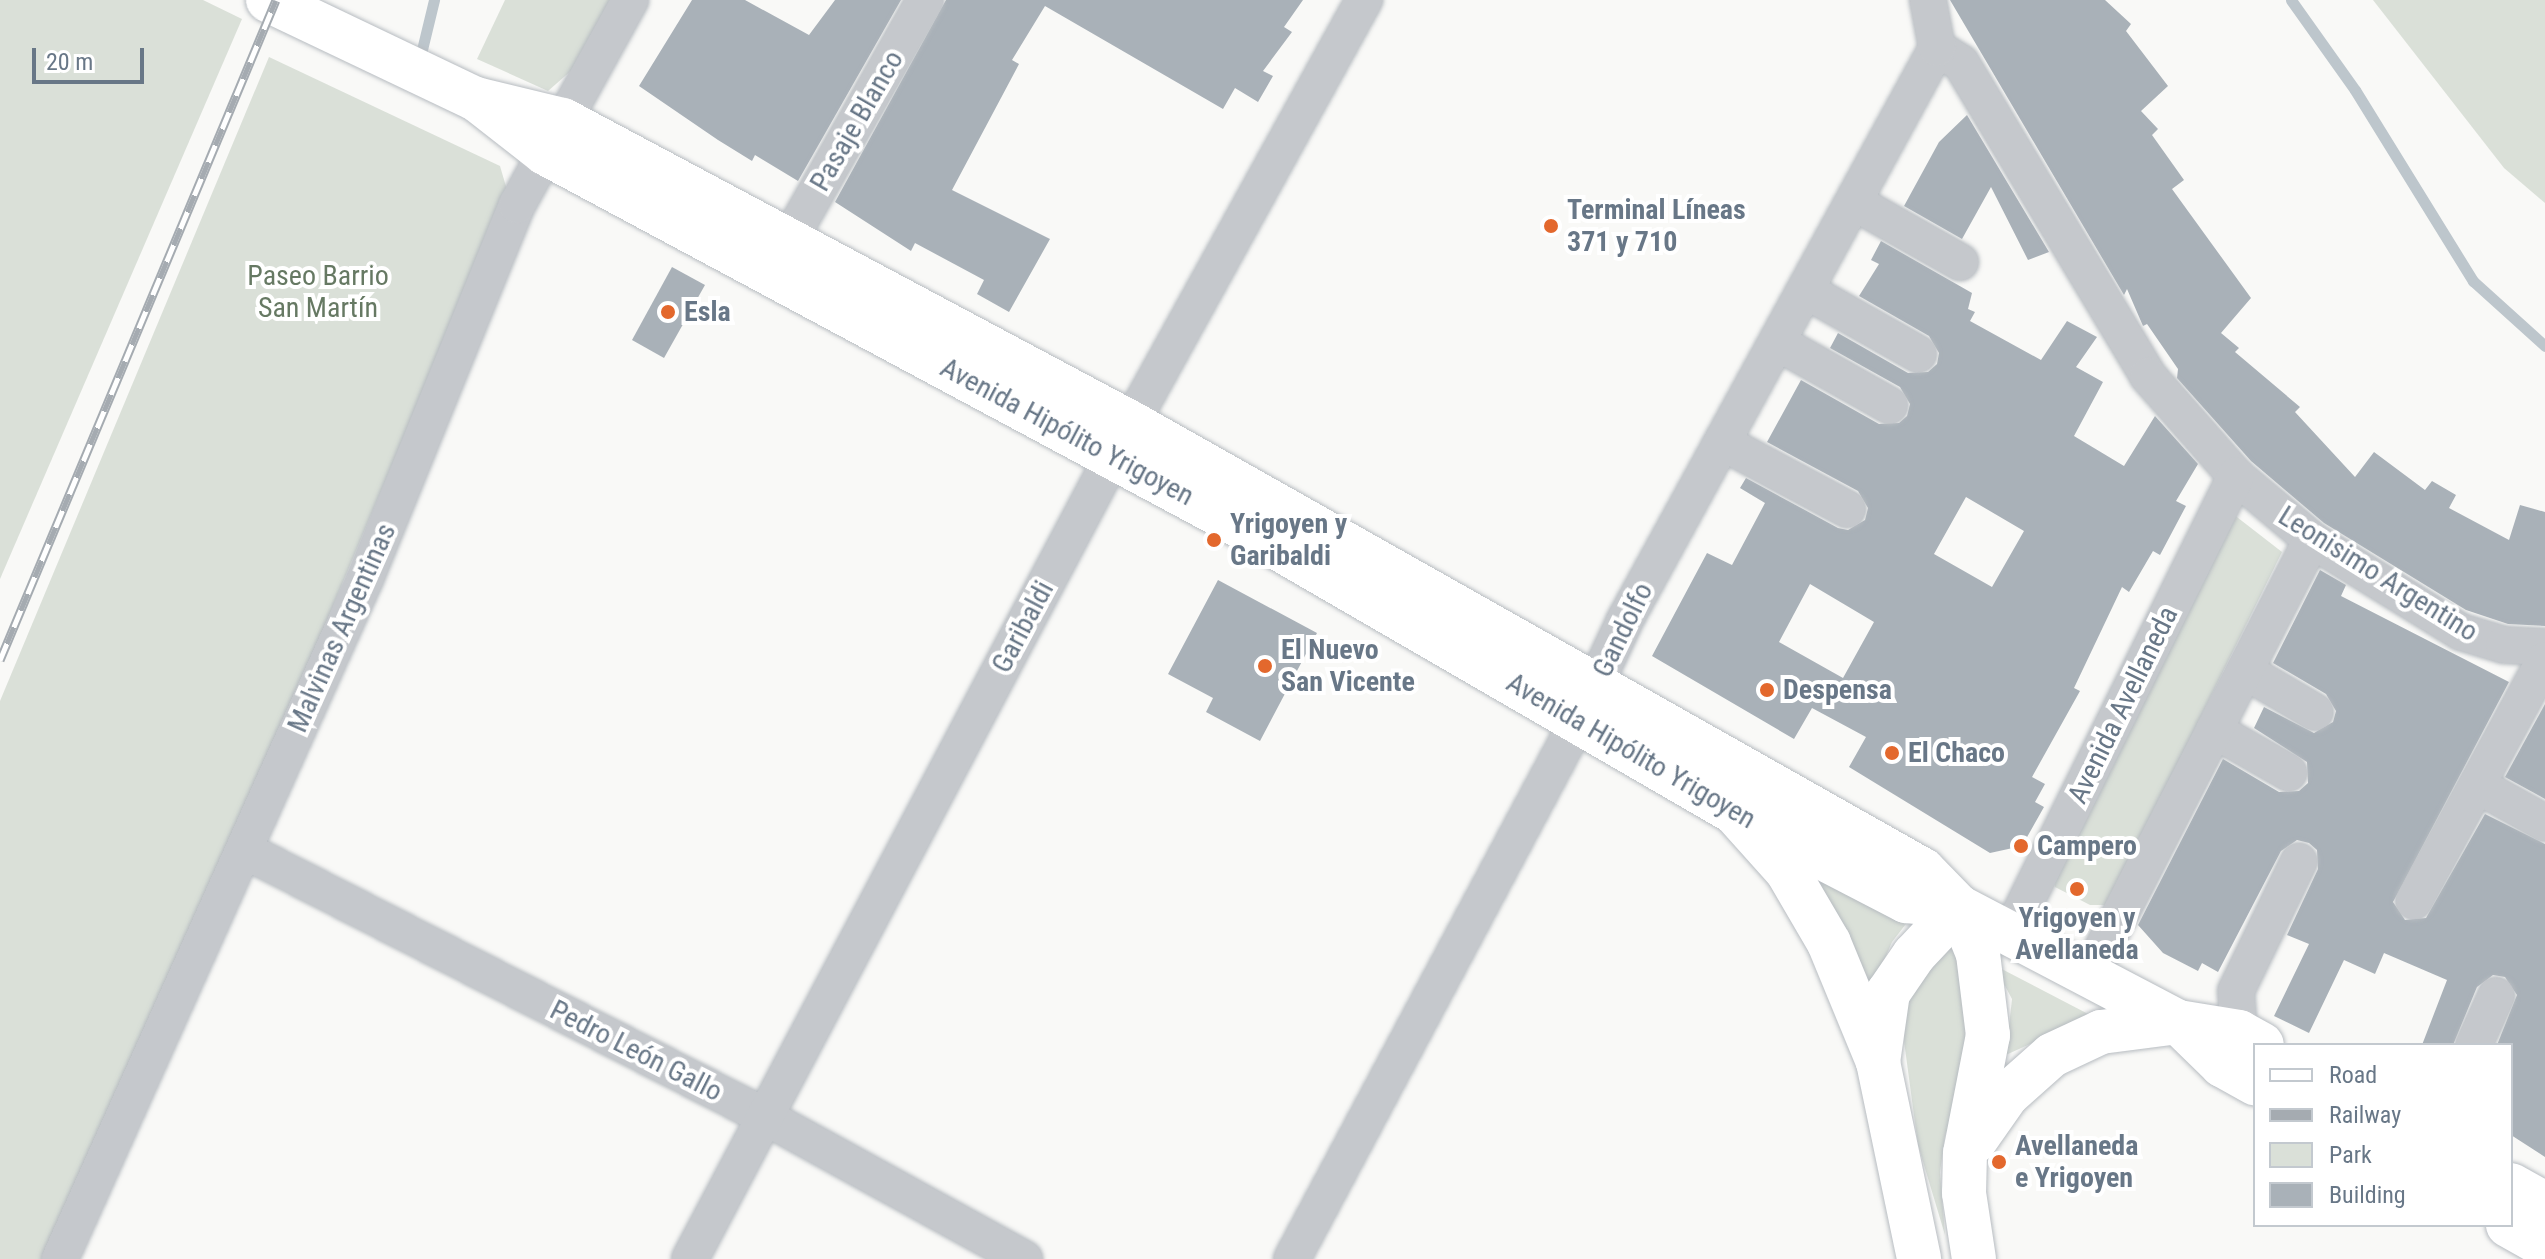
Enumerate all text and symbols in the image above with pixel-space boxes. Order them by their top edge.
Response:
scale bar [36,32,148,82]
street label: Pasaje Blanco [803,45,911,197]
text: 20 m [46,48,93,76]
place label: Terminal Líneas 371 y 710 [1567,193,1746,259]
marker: Terminal Líneas 371 y 710 [1542,217,1560,235]
park label: Paseo Barrio San Martín [247,259,389,325]
place label: Esla [684,295,731,329]
marker: Esla [659,303,677,321]
street label: Avenida Hipólito Yrigoyen [935,351,1199,513]
street label: Leonisimo Argentino [2272,499,2484,649]
place label: Yrigoyen y Garibaldi [1230,507,1347,573]
street label: Malvinas Argentinas [281,518,403,738]
marker: Yrigoyen y Garibaldi [1205,531,1223,549]
street label: Garibaldi [985,575,1061,679]
street label: Gandolfo [1586,577,1660,683]
street label: Avenida Avellaneda [2061,601,2185,809]
place label: El Nuevo San Vicente [1281,633,1415,699]
marker: El Nuevo San Vicente [1256,657,1274,675]
street label: Avenida Hipólito Yrigoyen [1500,666,1762,836]
place label: Despensa [1783,673,1892,707]
marker: Despensa [1758,681,1776,699]
place label: El Chaco [1908,736,2005,770]
marker: El Chaco [1883,744,1901,762]
place label: Campero [2037,829,2137,863]
marker: Campero [2012,837,2030,855]
marker: Yrigoyen y Avellaneda [2068,880,2086,898]
place label: Yrigoyen y Avellaneda [2015,901,2139,967]
street label: Pedro León Gallo [544,993,728,1109]
legend [2253,1043,2513,1227]
text: Road [2329,1061,2377,1089]
text: Railway [2329,1101,2401,1129]
place label: Avellaneda e Yrigoyen [2015,1129,2138,1195]
text: Park [2329,1141,2372,1169]
marker: Avellaneda e Yrigoyen [1990,1153,2008,1171]
text: Building [2329,1181,2406,1209]

